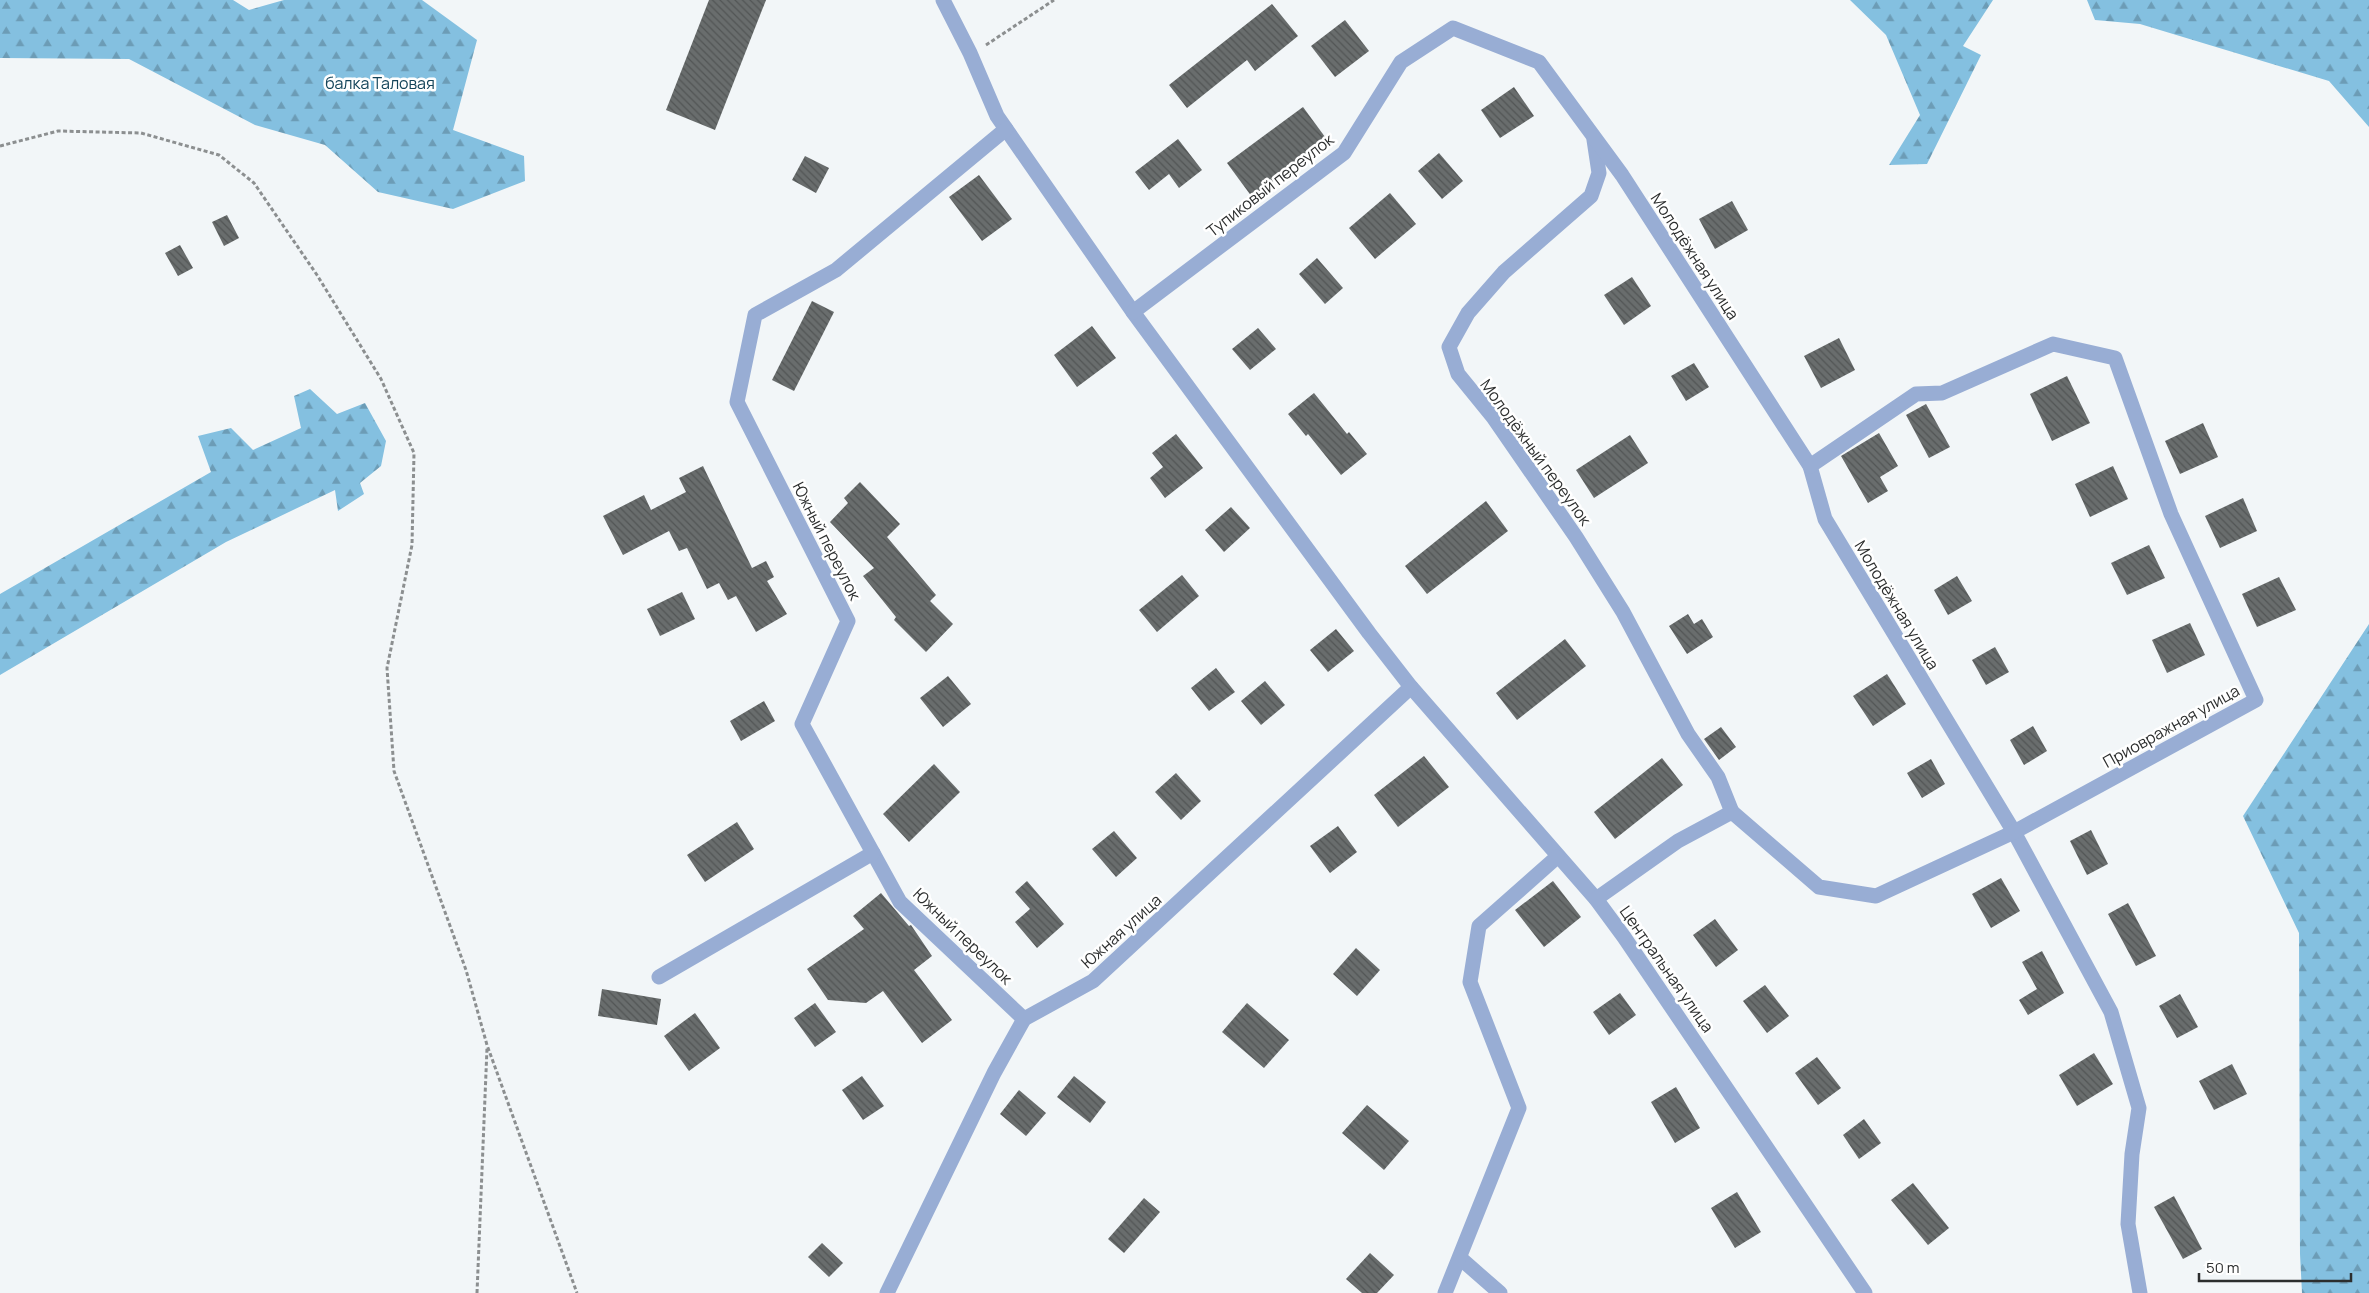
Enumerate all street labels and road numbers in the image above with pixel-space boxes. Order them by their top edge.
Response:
street label: Тупиковый переулок [1202,128,1339,242]
street label: Молодёжная улица [1646,188,1744,324]
street label: Молодёжный переулок [1475,374,1597,530]
street label: Южный переулок [788,478,867,605]
street label: Молодёжная улица [1850,536,1944,674]
street label: Приовражная улица [2099,679,2243,773]
street label: Южный переулок [909,883,1018,990]
street label: Южная улица [1076,889,1166,973]
street label: Центральная улица [1615,901,1719,1037]

